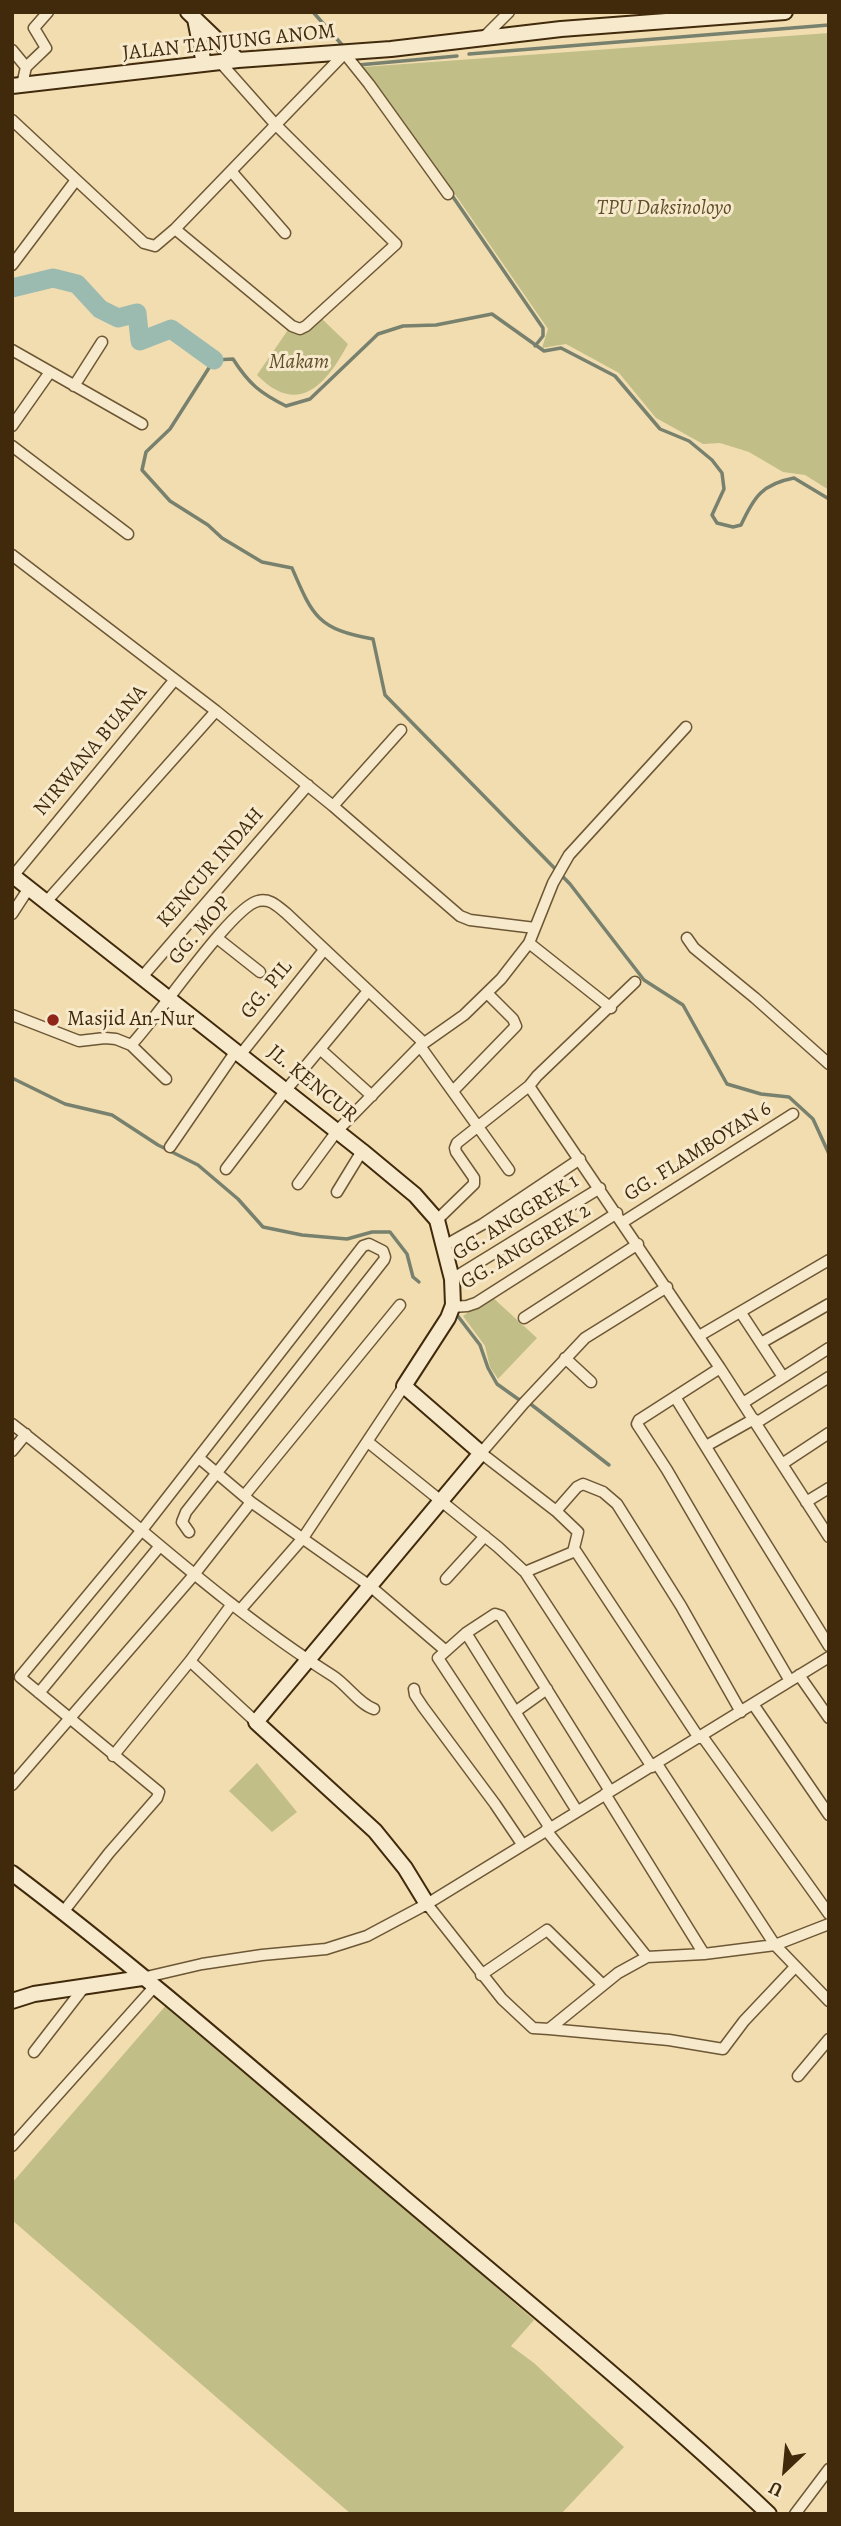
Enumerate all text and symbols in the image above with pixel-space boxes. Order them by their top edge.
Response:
street label: JALAN TANJUNG ANOM [121,19,337,67]
park label: TPU Daksinoloyo [596,196,732,222]
park label: Makam [269,350,329,376]
street label: NIRWANA BUANA [29,680,153,822]
street label: KENCUR INDAH [152,803,270,933]
street label: GG. MOP [164,892,236,970]
street label: GG. PIL [236,956,298,1024]
place label: Masjid An-Nur [67,1007,195,1033]
marker: Masjid An-Nur [45,1012,61,1028]
street label: JL. KENCUR [262,1040,362,1128]
street label: GG. FLAMBOYAN 6 [620,1097,776,1207]
street label: GG. ANGGREK 1 [448,1169,584,1267]
street label: GG. ANGGREK 2 [457,1198,595,1296]
north arrow [750,2435,820,2505]
text: U [764,2474,787,2503]

